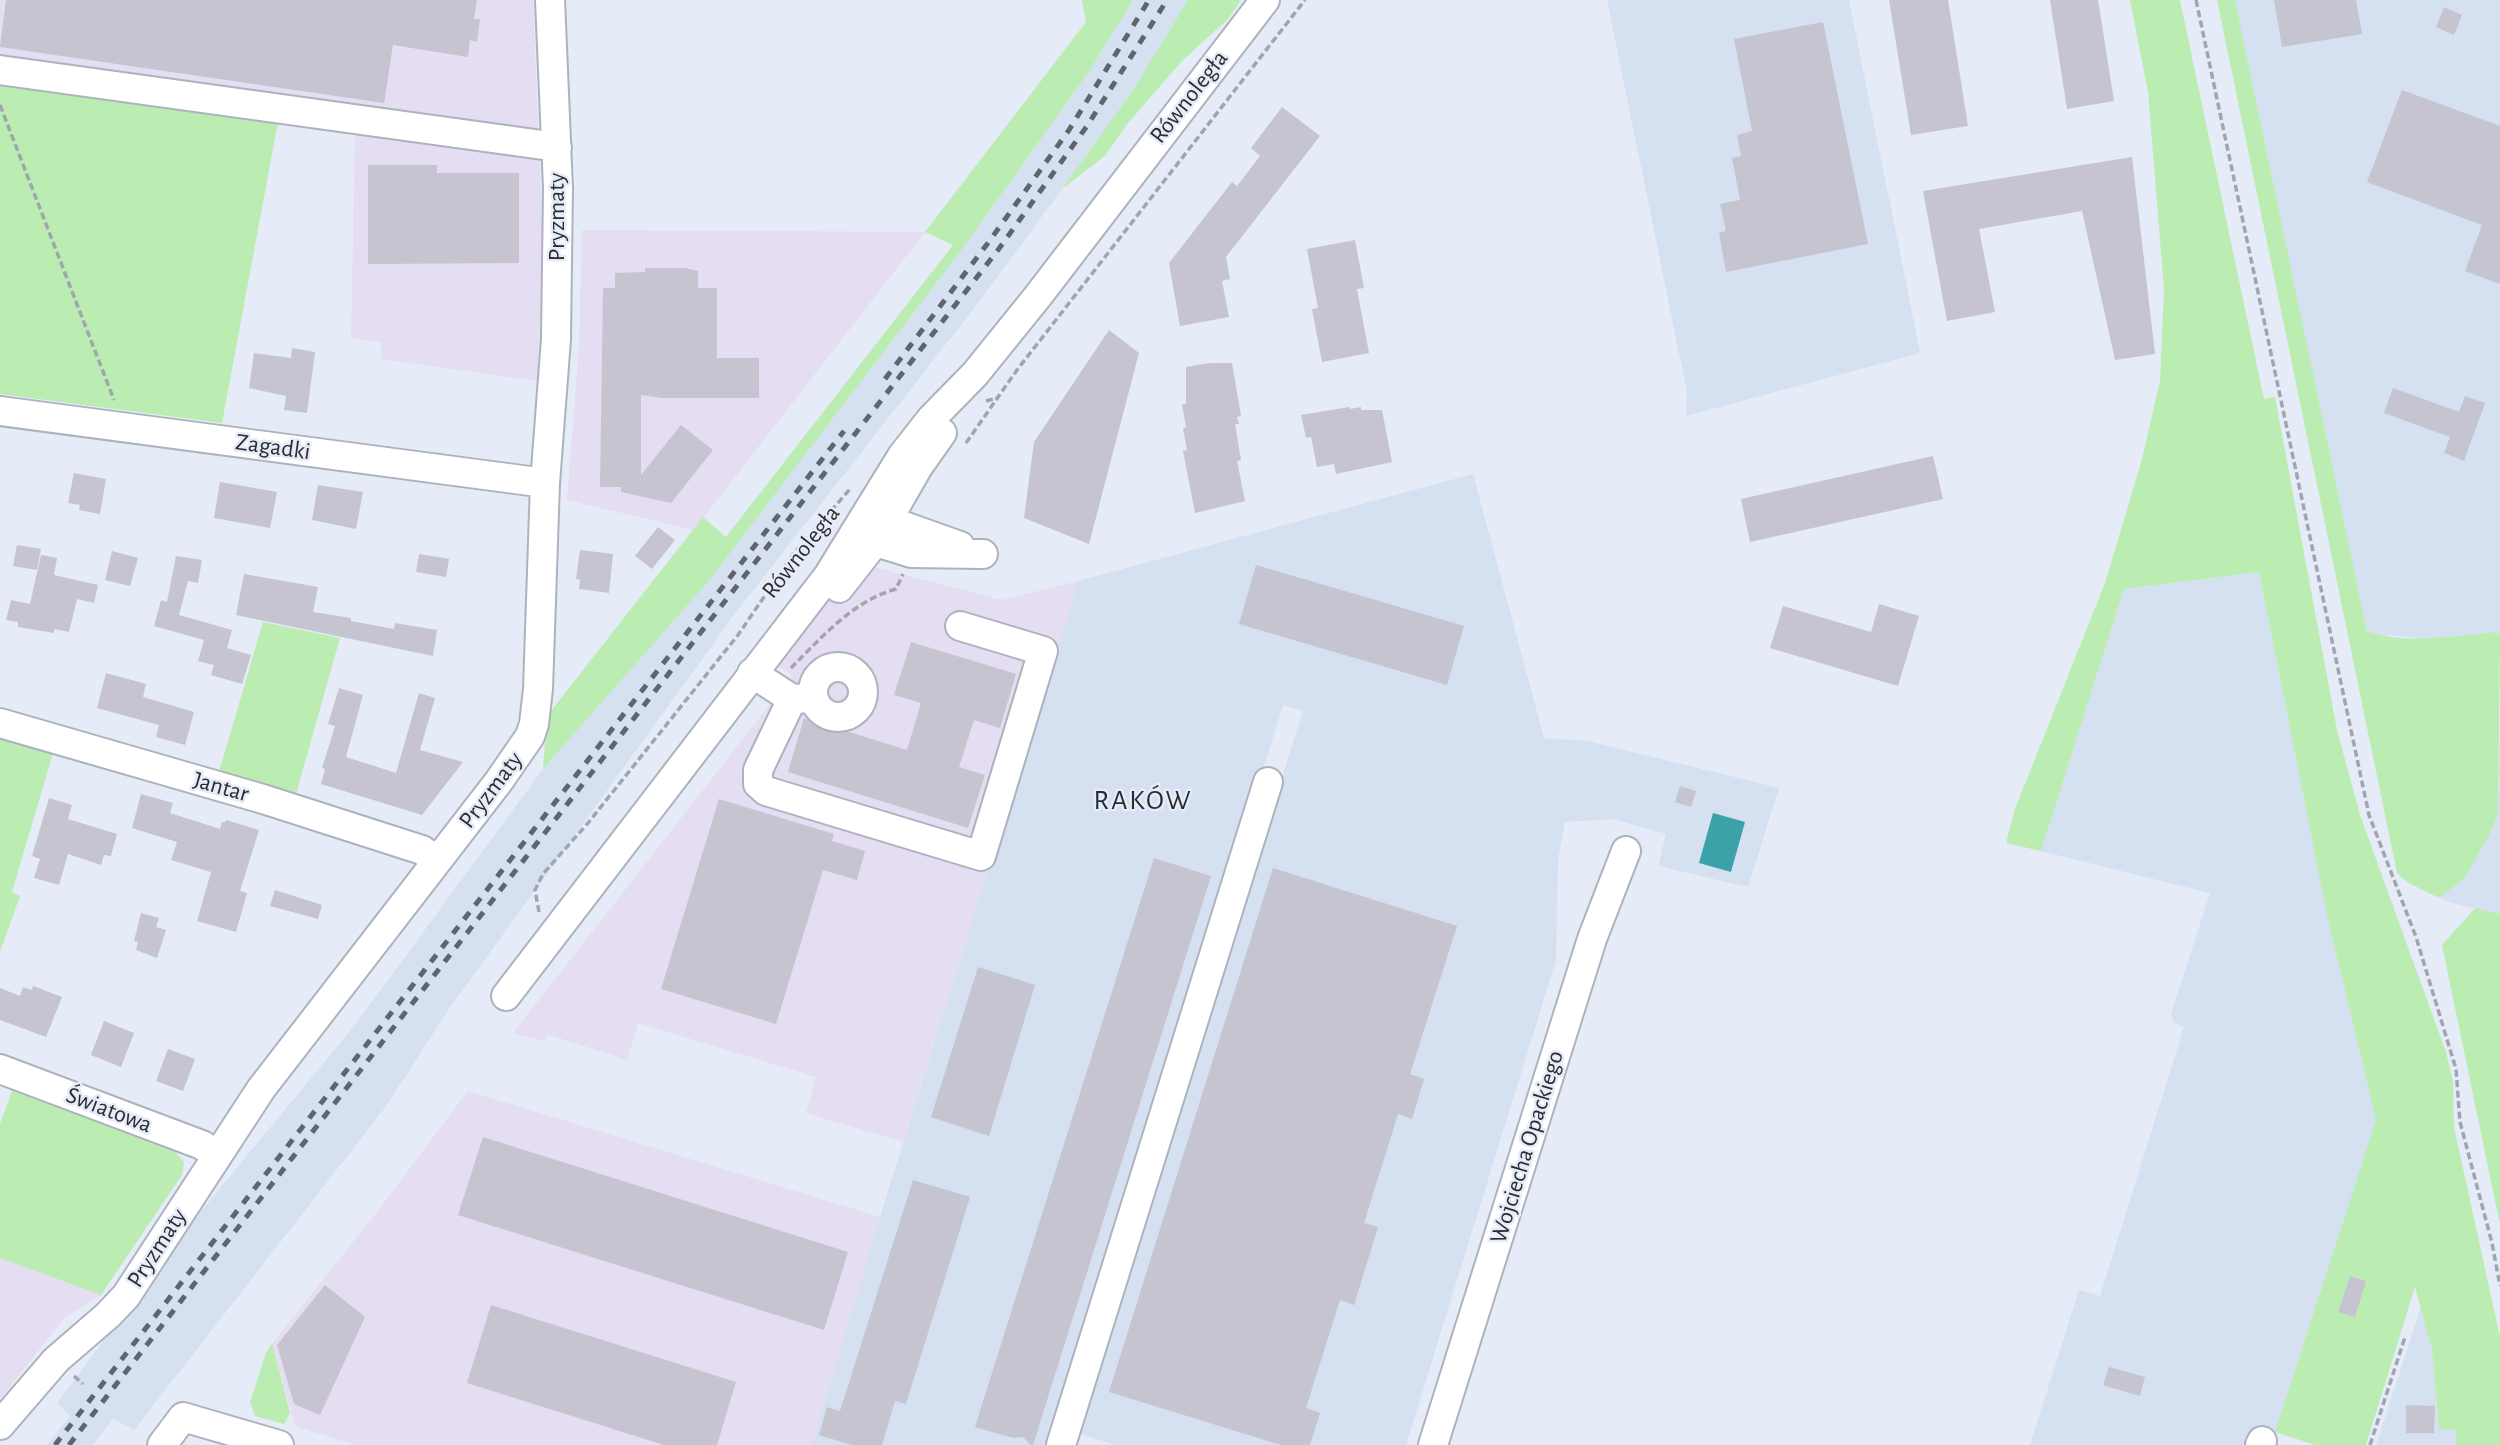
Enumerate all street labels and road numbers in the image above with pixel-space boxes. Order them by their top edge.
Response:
street label: Równoległa [1144,45,1234,149]
street label: Pryzmaty [543,173,571,261]
street label: Zagadki [234,427,312,467]
street label: Równoległa [756,500,846,604]
street label: Pryzmaty [453,746,529,834]
street label: Jantar [190,765,252,809]
street label: Wojciecha Opackiego [1484,1047,1570,1247]
street label: Światowa [62,1081,156,1139]
street label: Pryzmaty [121,1203,193,1293]

